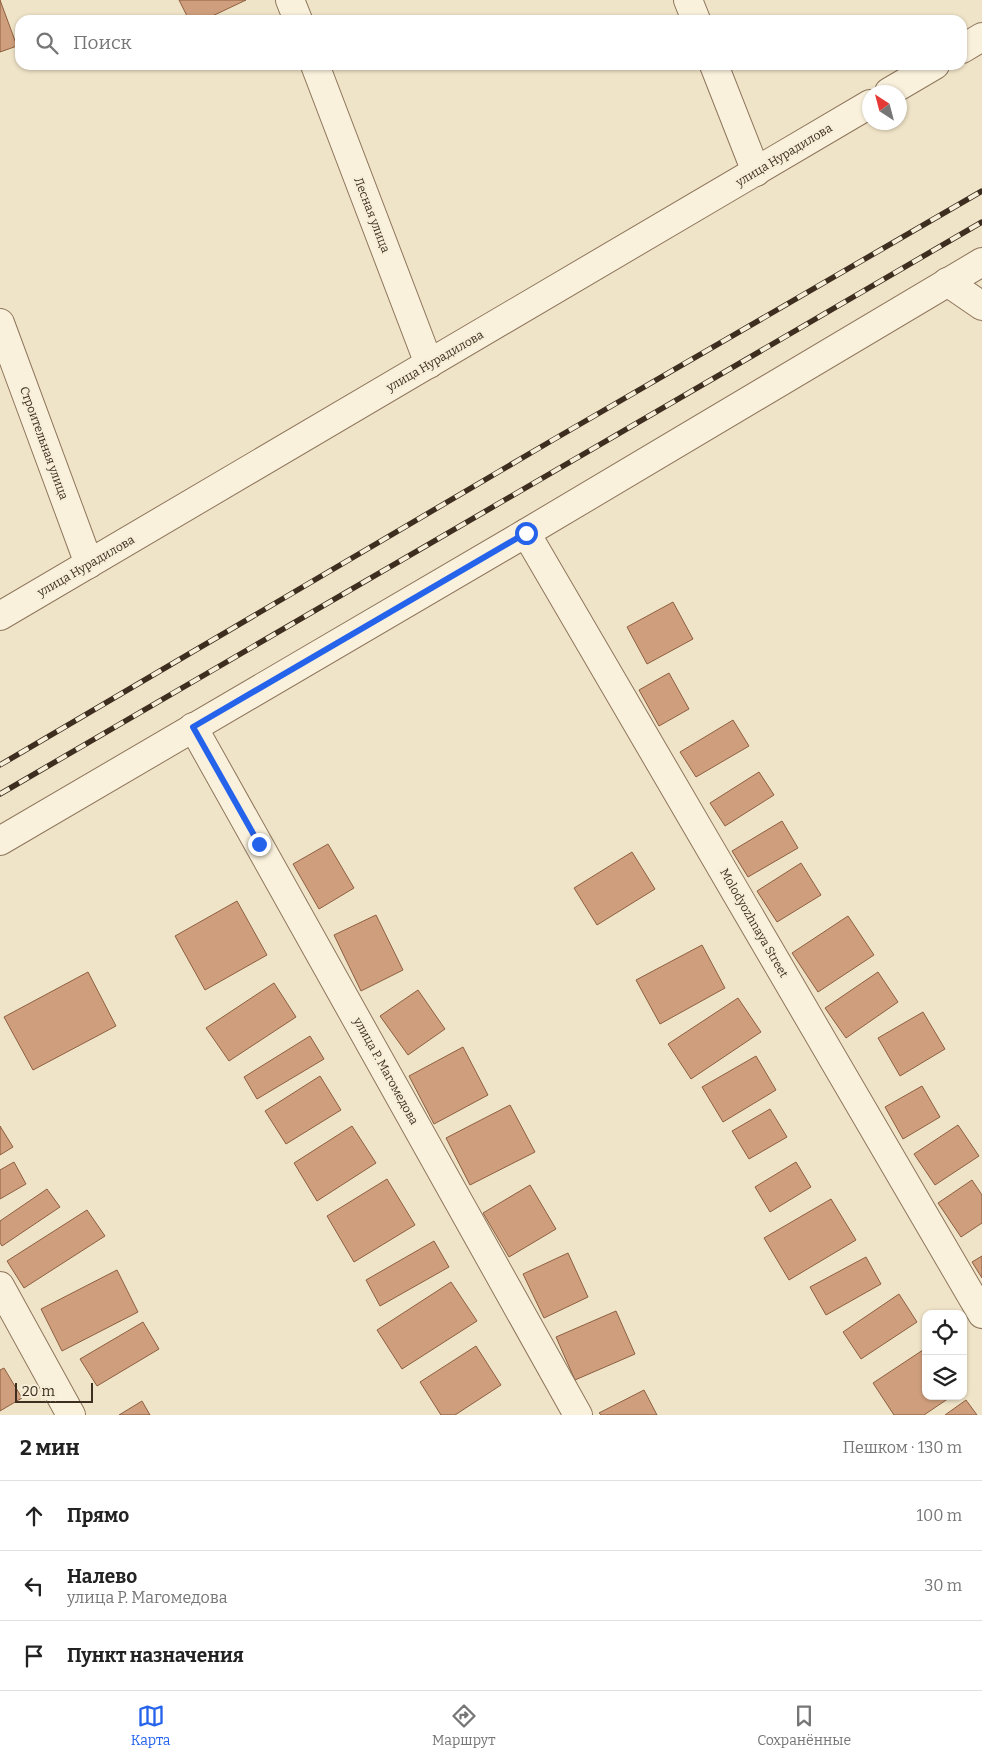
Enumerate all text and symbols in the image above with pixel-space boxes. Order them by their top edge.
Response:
search box [15,15,967,70]
icon: search [33,29,61,57]
text: Поиск [73,31,132,54]
north arrow [862,85,907,130]
street label: улица Нурадилова [733,121,835,190]
street label: Лесная улица [351,175,393,255]
street label: улица Нурадилова [383,327,486,395]
street label: Строительная улица [17,384,71,502]
route start [515,522,538,545]
street label: улица Нурадилова [34,532,137,600]
route end [248,833,271,856]
street label: Molodyozhnaya Street [717,866,791,981]
street label: улица Р. Магомедова [350,1014,421,1127]
map controls [922,1310,967,1400]
button: locate [922,1310,967,1355]
button: layers [922,1355,967,1400]
scale bar [15,1380,92,1403]
text: 20 m [22,1383,55,1400]
text: 2 мин [20,1435,80,1461]
text: Пешком · 130 m [843,1438,962,1457]
icon: ahead [20,1502,48,1530]
text: Прямо [67,1504,129,1527]
text: 100 m [917,1506,962,1525]
text: Налево [67,1565,137,1588]
icon: left [20,1572,48,1600]
text: 30 m [924,1576,962,1595]
text: улица Р. Магомедова [67,1588,227,1607]
icon: arrive [20,1642,48,1670]
text: Пункт назначения [67,1644,244,1667]
tab: Карта [131,1702,170,1749]
tab: Маршрут [432,1702,495,1749]
tab: Сохранённые [757,1702,851,1749]

